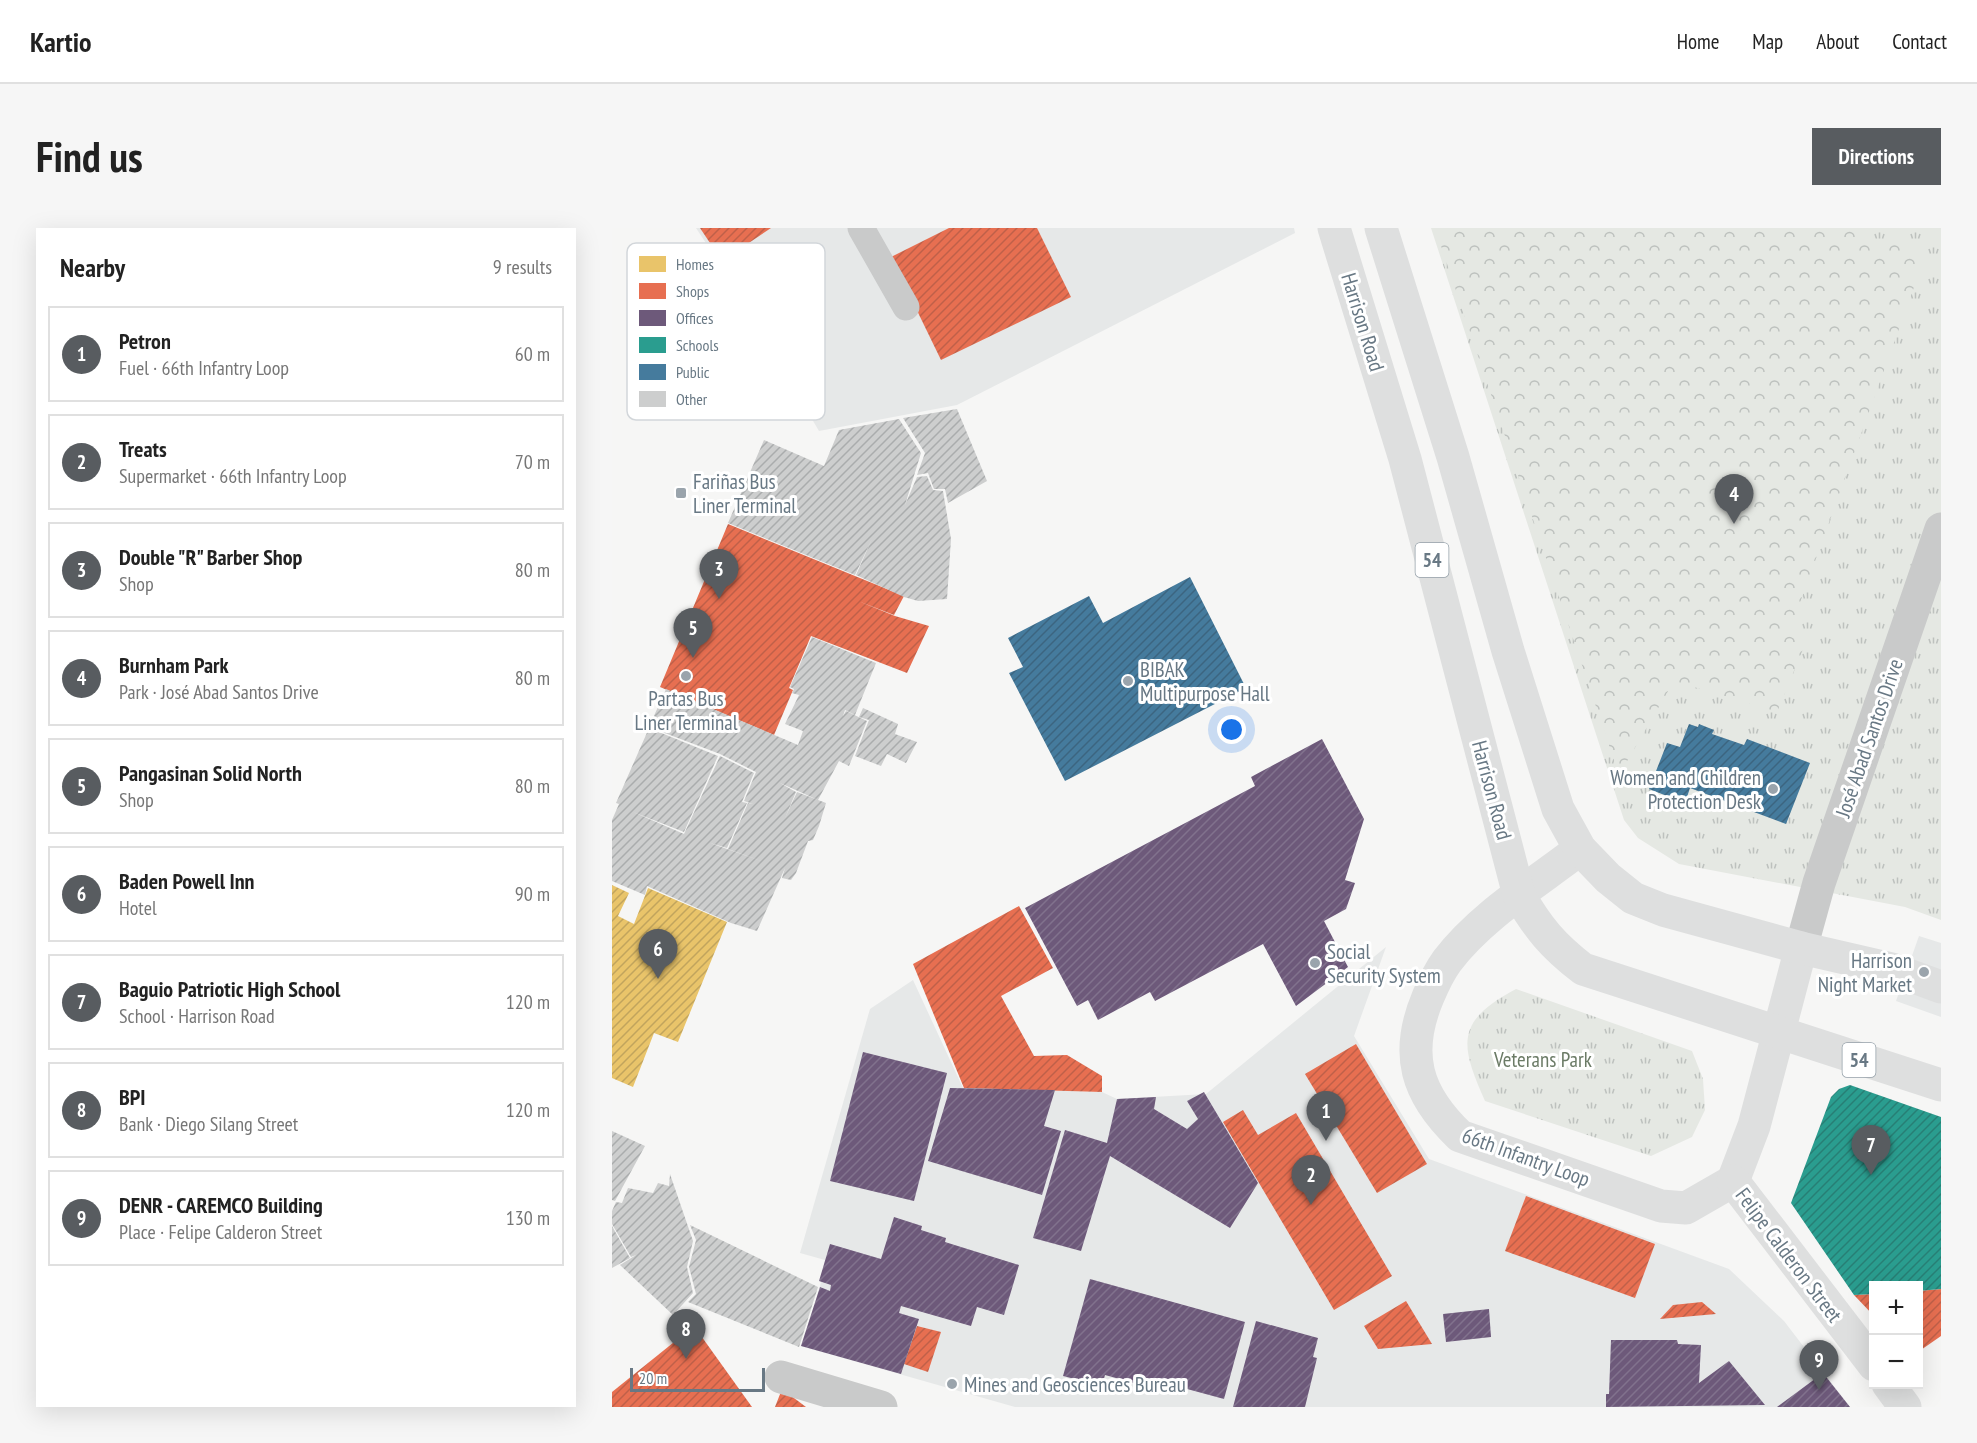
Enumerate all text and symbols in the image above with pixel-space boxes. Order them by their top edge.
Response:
text: Kartio [30,23,92,60]
text: Home [1677,28,1719,55]
text: Map [1752,28,1783,55]
text: About [1816,28,1859,55]
text: Contact [1892,28,1947,55]
button: Directions [1812,128,1941,185]
text: Find us [36,129,143,184]
legend [627,243,825,420]
text: Nearby [60,251,125,284]
text: 9 results [493,254,552,280]
text: Homes [676,254,714,274]
street label: Harrison Road [1335,270,1391,374]
text: Shops [676,281,709,301]
text: Offices [676,308,713,328]
text: Petron [119,327,171,355]
text: Schools [676,335,719,355]
text: 1 [77,341,86,367]
text: 60 m [515,341,550,367]
text: Fuel · 66th Infantry Loop [119,355,289,381]
text: Public [676,362,710,382]
text: Other [676,389,708,409]
text: Treats [119,435,167,463]
text: 2 [77,449,86,475]
text: 70 m [515,449,550,475]
text: Supermarket · 66th Infantry Loop [119,463,347,489]
place label: Fariñas Bus Liner Terminal [693,468,796,519]
pin: 4 [1714,474,1754,524]
marker: Fariñas Bus Liner Terminal [674,486,688,500]
text: Double "R" Barber Shop [119,543,302,571]
road number: 54 [1416,543,1448,577]
pin: 3 [700,550,738,599]
text: 3 [77,557,86,583]
text: 80 m [515,557,550,583]
text: Shop [119,571,154,597]
pin: 5 [674,608,712,658]
text: Burnham Park [119,651,229,679]
street label: José Abad Santos Drive [1829,655,1909,822]
place label: BIBAK Multipurpose Hall [1140,656,1270,707]
text: 4 [77,665,86,691]
text: 80 m [515,665,550,691]
marker: Partas Bus Liner Terminal [679,669,693,683]
marker: BIBAK Multipurpose Hall [1121,674,1135,688]
text: Park · José Abad Santos Drive [119,679,319,705]
place label: Partas Bus Liner Terminal [634,685,738,736]
your location [1217,715,1246,744]
street label: Harrison Road [1466,738,1518,842]
text: Pangasinan Solid North [119,759,302,787]
place label: Women and Children Protection Desk [1610,764,1761,815]
text: 5 [77,773,86,799]
text: 80 m [515,773,550,799]
marker: Women and Children Protection Desk [1766,782,1780,796]
text: Shop [119,787,154,813]
text: Baden Powell Inn [119,867,255,895]
text: 6 [77,881,86,907]
text: 90 m [515,881,550,907]
text: Hotel [119,895,157,921]
pin: 6 [638,930,678,979]
place label: Social Security System [1327,938,1441,989]
place label: Harrison Night Market [1818,947,1912,998]
marker: Social Security System [1308,956,1322,970]
marker: Harrison Night Market [1917,965,1931,979]
text: Baguio Patriotic High School [119,975,340,1003]
text: 7 [77,989,86,1015]
text: 120 m [506,989,550,1015]
text: School · Harrison Road [119,1003,275,1029]
road number: 54 [1842,1043,1876,1077]
park label: Veterans Park [1493,1046,1592,1073]
text: BPI [119,1083,146,1111]
pin: 1 [1306,1092,1346,1141]
text: 8 [77,1097,86,1123]
text: 120 m [506,1097,550,1123]
text: Bank · Diego Silang Street [119,1111,298,1137]
street label: 66th Infantry Loop [1458,1121,1594,1193]
pin: 7 [1852,1126,1890,1175]
pin: 2 [1292,1156,1330,1205]
street label: Felipe Calderon Street [1730,1182,1848,1328]
text: DENR - CAREMCO Building [119,1191,323,1219]
text: 9 [77,1205,86,1231]
text: 130 m [506,1205,550,1231]
text: Place · Felipe Calderon Street [119,1219,322,1245]
map controls [1869,1281,1923,1389]
button: + [1869,1281,1923,1335]
pin: 8 [666,1310,706,1359]
button: − [1869,1335,1923,1389]
pin: 9 [1800,1340,1838,1390]
scale bar [630,1365,765,1392]
text: 20 m [639,1368,667,1388]
place label: Mines and Geosciences Bureau [964,1371,1186,1398]
marker: Mines and Geosciences Bureau [945,1377,959,1391]

